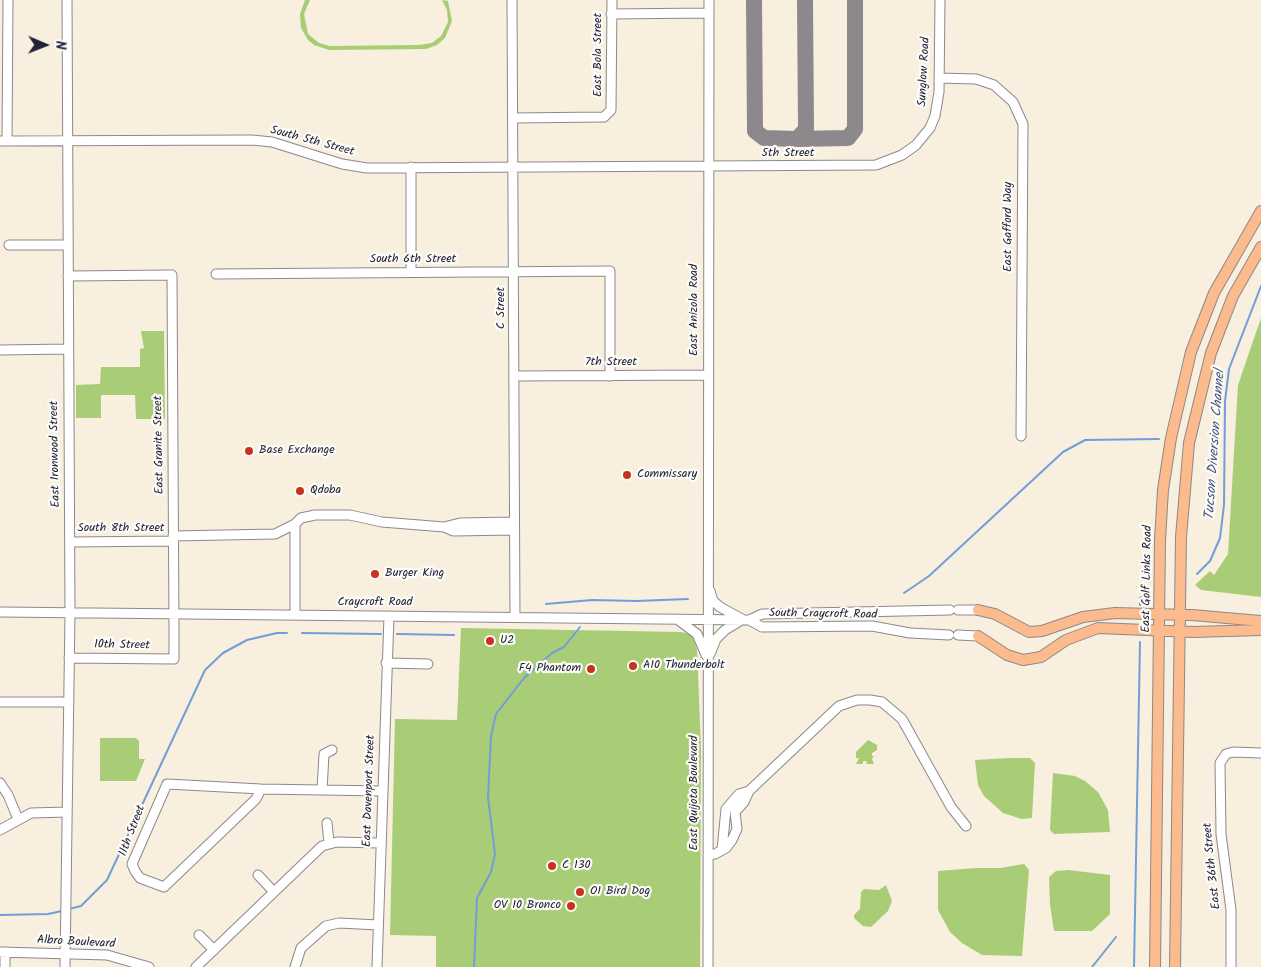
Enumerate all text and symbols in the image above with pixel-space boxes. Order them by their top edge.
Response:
street label: East Bola Street [592,13,606,97]
north arrow [20,20,70,70]
street label: Sunglow Road [916,37,934,107]
text: N [49,41,71,50]
street label: South 5th Street [268,124,356,160]
street label: 5th Street [762,147,814,161]
street label: East Gafford Way [1002,182,1016,272]
street label: South 6th Street [370,253,456,267]
street label: East Anizola Road [688,264,702,356]
street label: C Street [495,287,509,329]
street label: 7th Street [585,356,637,370]
water label: Tucson Diversion Channel [1202,369,1230,521]
street label: East Granite Street [152,396,168,494]
street label: East Ironwood Street [48,400,64,508]
place label: Base Exchange [259,444,335,458]
marker: Base Exchange [243,445,255,457]
place label: Commissary [637,468,697,482]
marker: Commissary [621,469,633,481]
place label: Qdoba [310,484,341,498]
marker: Qdoba [294,485,306,497]
street label: South 8th Street [77,522,165,536]
street label: East Golf Links Road [1140,525,1156,633]
place label: Burger King [385,567,444,581]
marker: Burger King [369,568,381,580]
street label: Craycroft Road [337,596,413,610]
street label: South Craycroft Road [769,607,877,623]
place label: U2 [500,634,514,648]
marker: U2 [484,635,496,647]
street label: 10th Street [94,638,150,654]
place label: A10 Thunderbolt [643,659,725,673]
marker: A10 Thunderbolt [627,660,639,672]
place label: F4 Phantom [519,662,581,676]
marker: F4 Phantom [585,663,597,675]
street label: East Davenport Street [361,735,379,847]
street label: East Quijota Boulevard [688,736,702,850]
street label: 11th Street [117,803,149,859]
street label: East 36th Street [1201,822,1225,910]
place label: C 130 [562,859,591,873]
marker: C 130 [546,860,558,872]
place label: O1 Bird Dog [590,885,650,899]
marker: O1 Bird Dog [574,886,586,898]
place label: OV 10 Bronco [494,899,561,913]
marker: OV 10 Bronco [565,900,577,912]
street label: Albro Boulevard [36,934,116,952]

